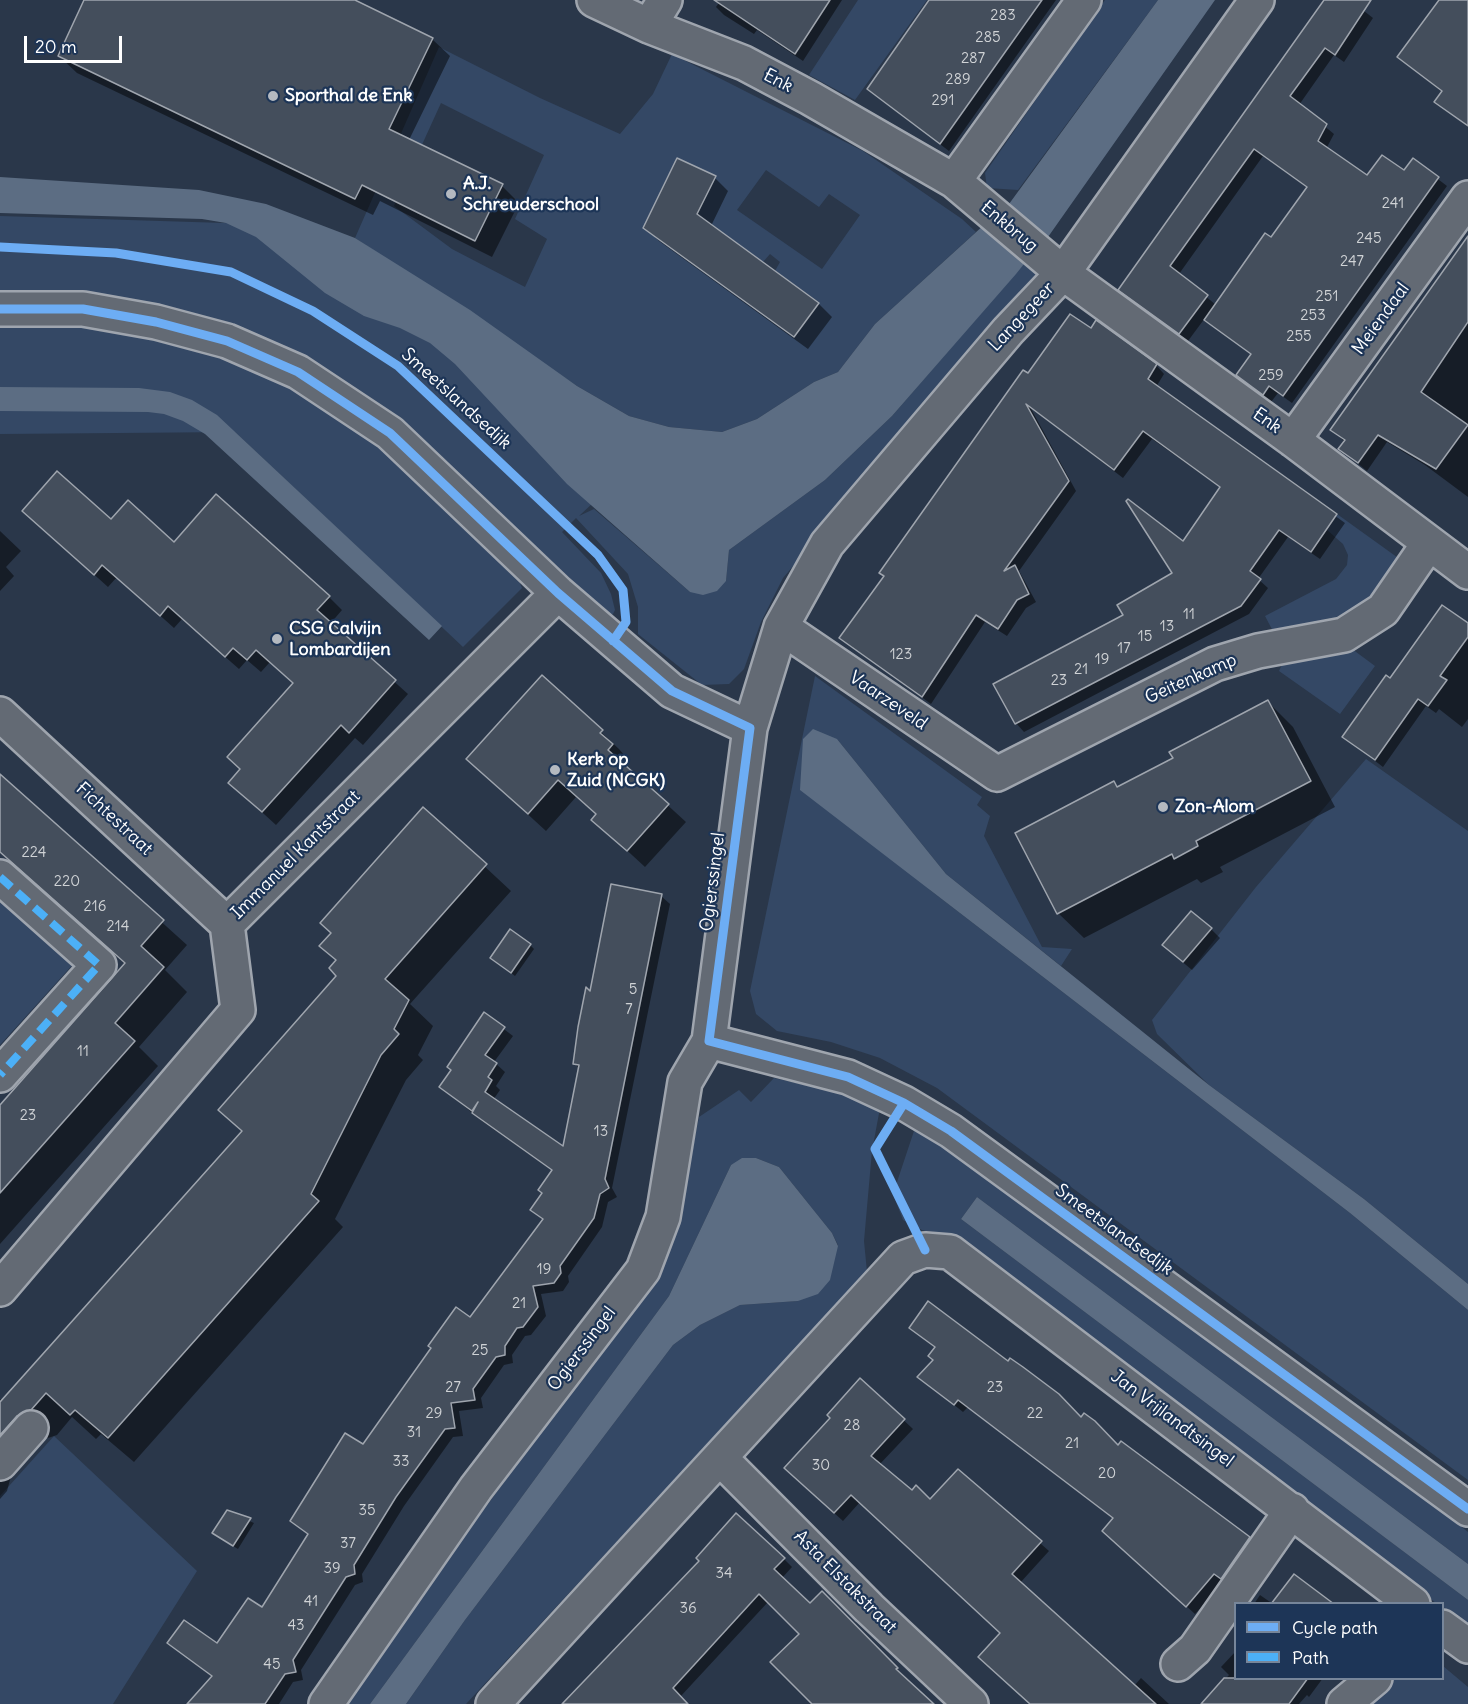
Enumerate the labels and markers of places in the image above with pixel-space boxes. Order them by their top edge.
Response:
place label: Sporthal de Enk [285,85,412,107]
marker: Sporthal de Enk [266,89,280,103]
place label: A.J. Schreuderschool [463,173,599,216]
marker: A.J. Schreuderschool [444,187,458,201]
place label: CSG Calvijn Lombardijen [289,618,391,660]
marker: CSG Calvijn Lombardijen [270,632,284,646]
place label: Kerk op Zuid (NCGK) [567,749,665,792]
marker: Kerk op Zuid (NCGK) [548,763,562,777]
place label: Zon-Alom [1175,796,1254,818]
marker: Zon-Alom [1156,800,1170,814]

